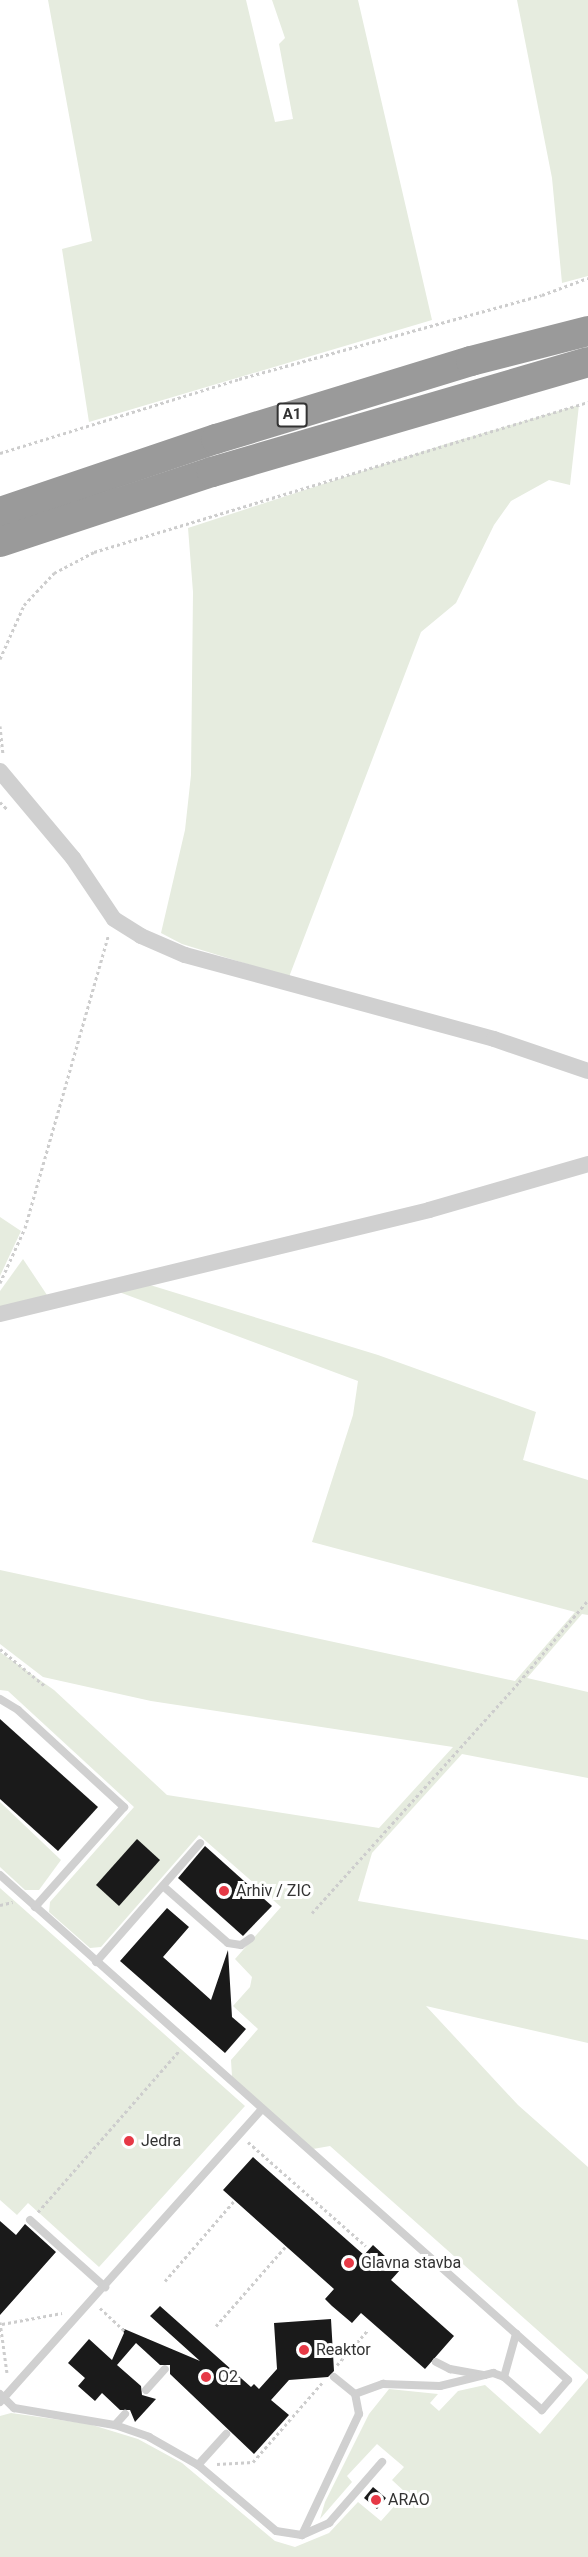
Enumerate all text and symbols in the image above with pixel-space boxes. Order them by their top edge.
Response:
road number: A1 [276,403,308,427]
place label: Arhiv / ZIC [236,1881,311,1901]
marker: Arhiv / ZIC [217,1884,231,1898]
place label: Jedra [141,2131,181,2151]
marker: Jedra [122,2134,136,2148]
place label: Glavna stavba [361,2253,461,2273]
marker: Glavna stavba [342,2256,356,2270]
place label: Reaktor [316,2340,371,2360]
marker: Reaktor [297,2343,311,2357]
place label: O2 [218,2367,238,2387]
marker: O2 [199,2370,213,2384]
place label: ARAO [388,2490,430,2510]
marker: ARAO [369,2493,383,2507]

